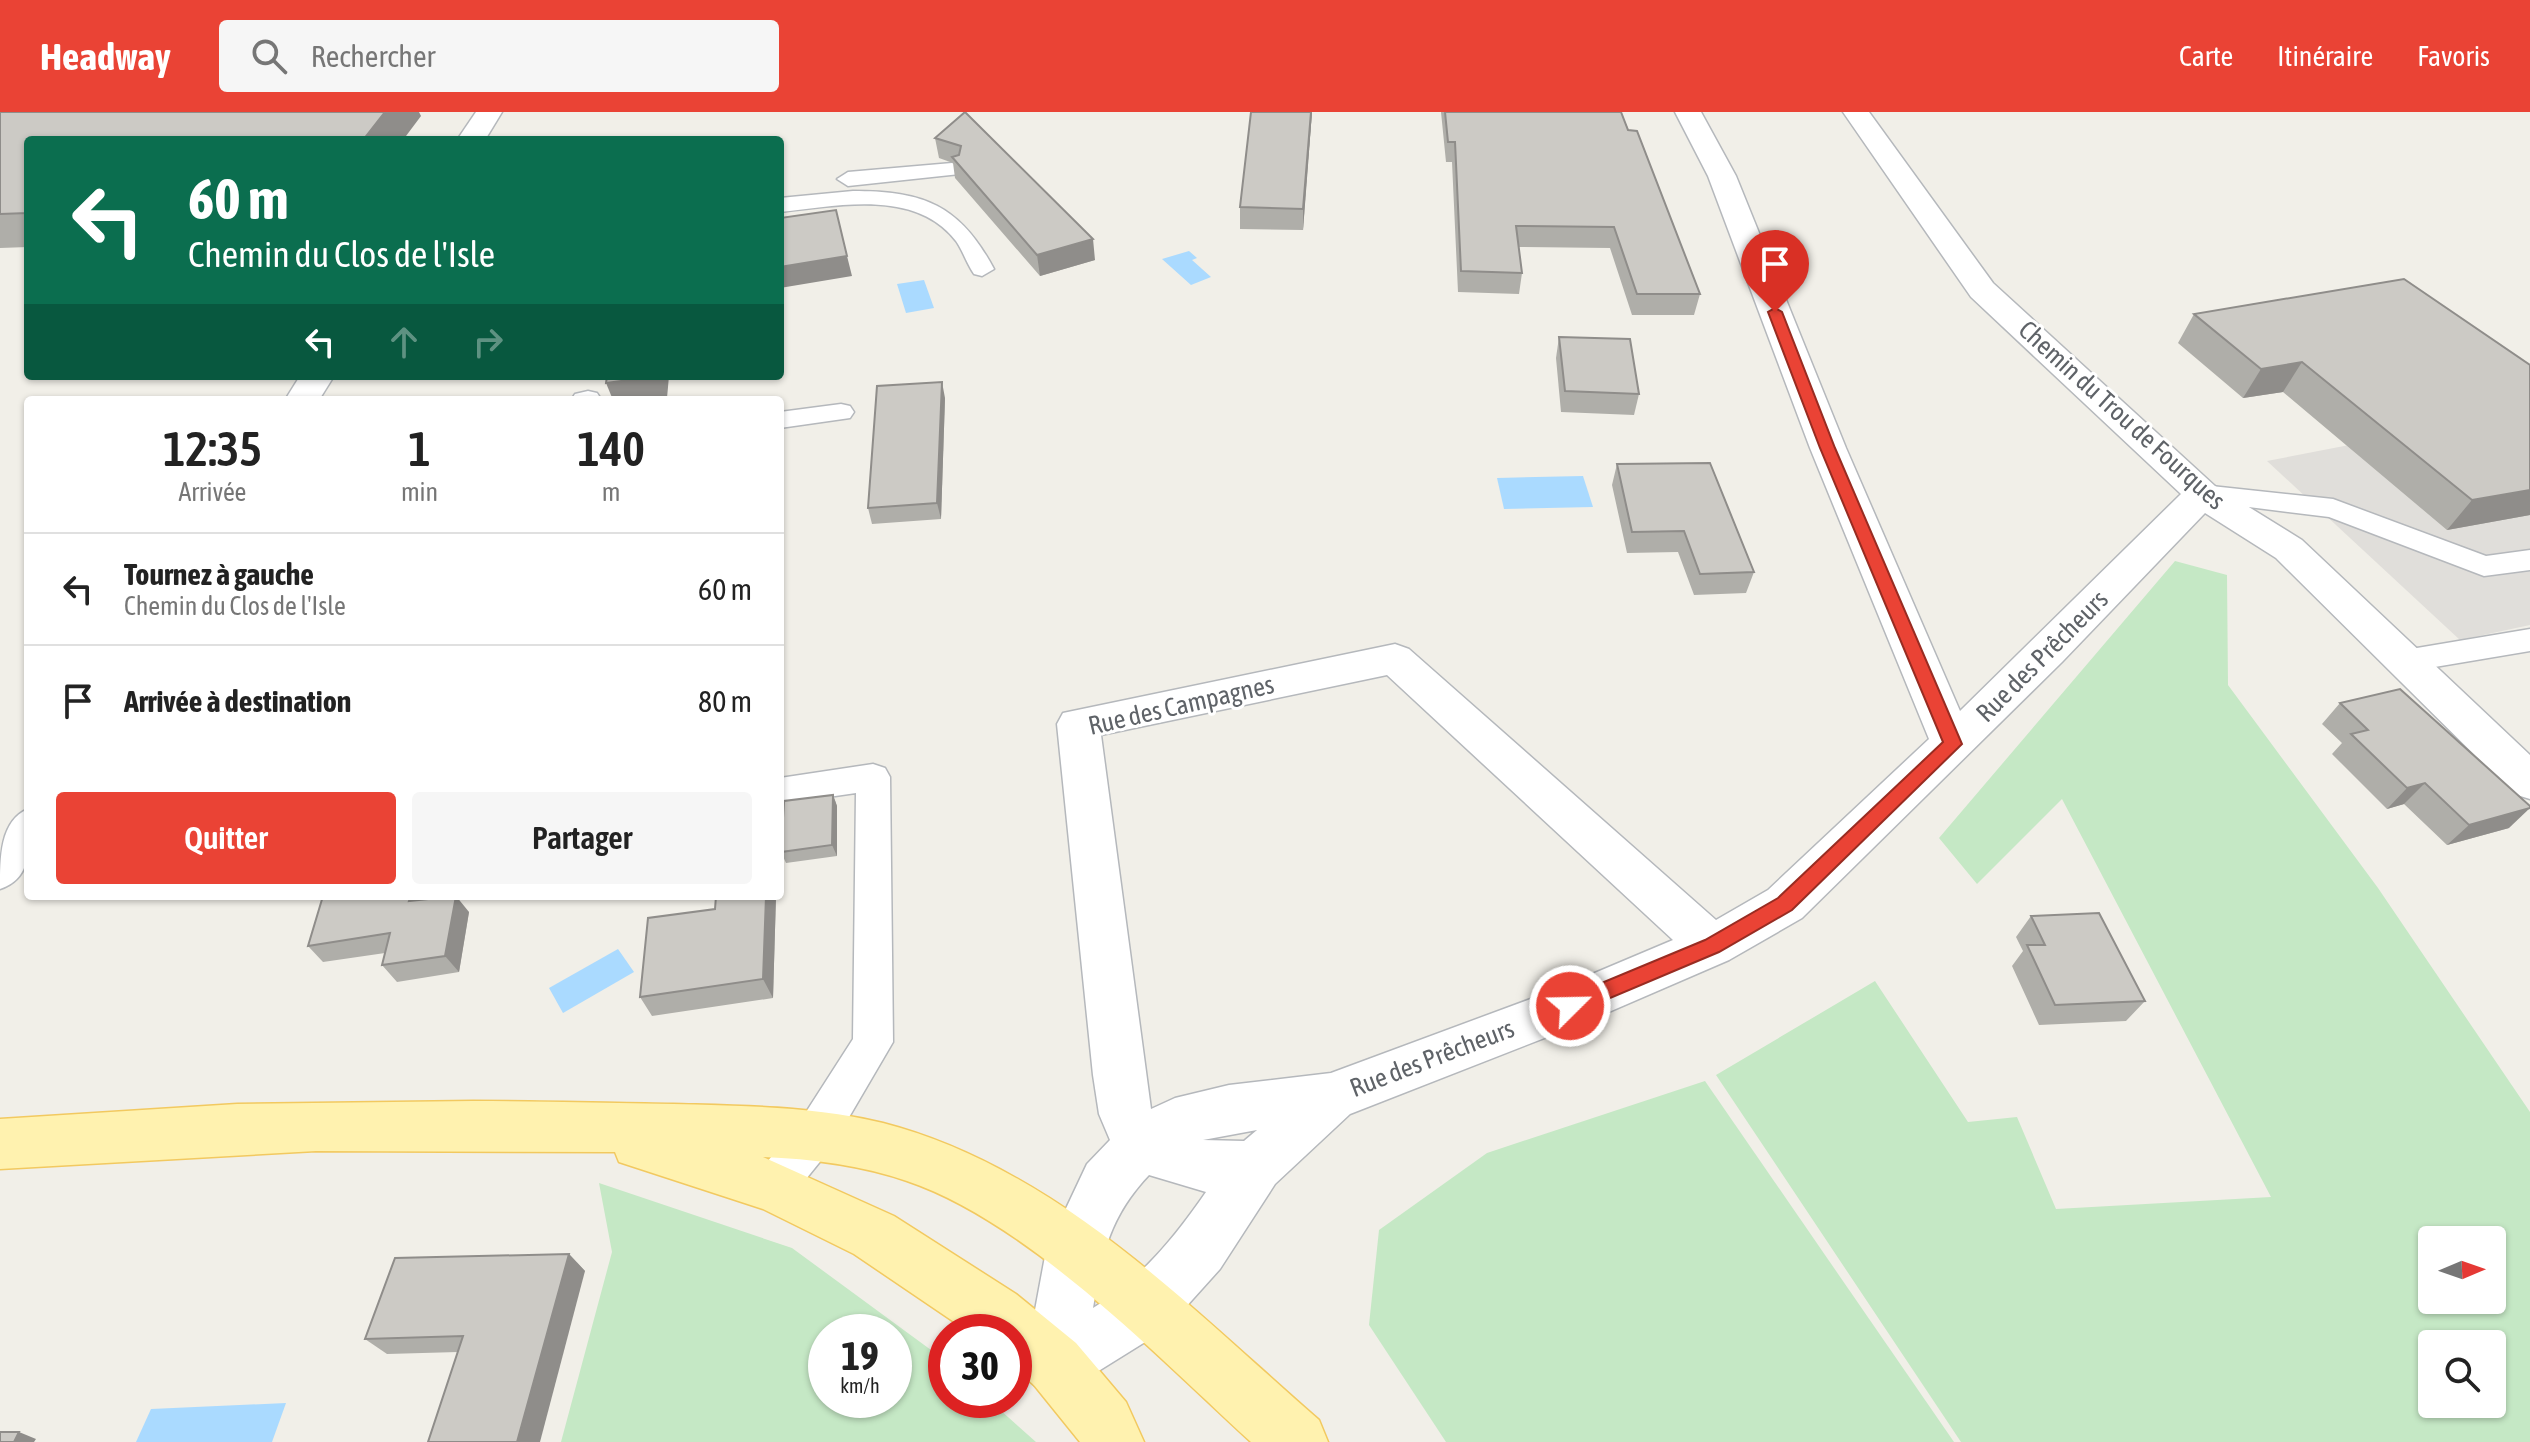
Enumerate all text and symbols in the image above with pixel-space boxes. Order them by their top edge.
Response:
search box [219,20,779,92]
icon: search [247,34,291,78]
text: Headway [40,35,171,78]
text: Rechercher [311,39,435,73]
text: Carte [2179,40,2233,72]
text: Itinéraire [2277,40,2373,72]
text: Favoris [2417,40,2490,72]
text: 60 m [188,167,289,231]
icon: left [56,168,160,272]
pin [1741,230,1809,312]
text: Chemin du Clos de l'Isle [188,233,495,275]
icon: arrive [1753,242,1797,286]
street label: Chemin du Trou de Fourques [2013,314,2231,516]
icon: left [298,320,342,364]
icon: ahead [382,320,426,364]
icon: right [466,320,510,364]
text: 12:35 [163,421,262,476]
text: 1 [408,421,431,476]
text: 140 [577,421,645,476]
text: Arrivée [178,477,246,507]
text: min [401,477,438,507]
text: m [602,477,620,507]
text: Tournez à gauche [124,557,314,591]
icon: left [56,567,100,611]
text: 60 m [698,572,752,606]
street label: Rue des Prêcheurs [1970,584,2114,728]
text: Chemin du Clos de l'Isle [124,591,346,621]
street label: Rue des Campagnes [1085,669,1277,741]
icon: arrive [56,679,100,723]
text: Arrivée à destination [124,684,351,718]
text: 80 m [698,684,752,718]
button: Quitter [56,792,396,884]
button: Partager [412,792,752,884]
position arrow [1528,964,1612,1048]
street label: Rue des Prêcheurs [1346,1013,1518,1103]
north arrow [2418,1226,2506,1314]
map controls [2418,1226,2506,1418]
speed limit sign: 30 [928,1314,1032,1418]
button: search [2418,1330,2506,1418]
text: 19 [841,1333,879,1378]
text: km/h [840,1374,880,1397]

